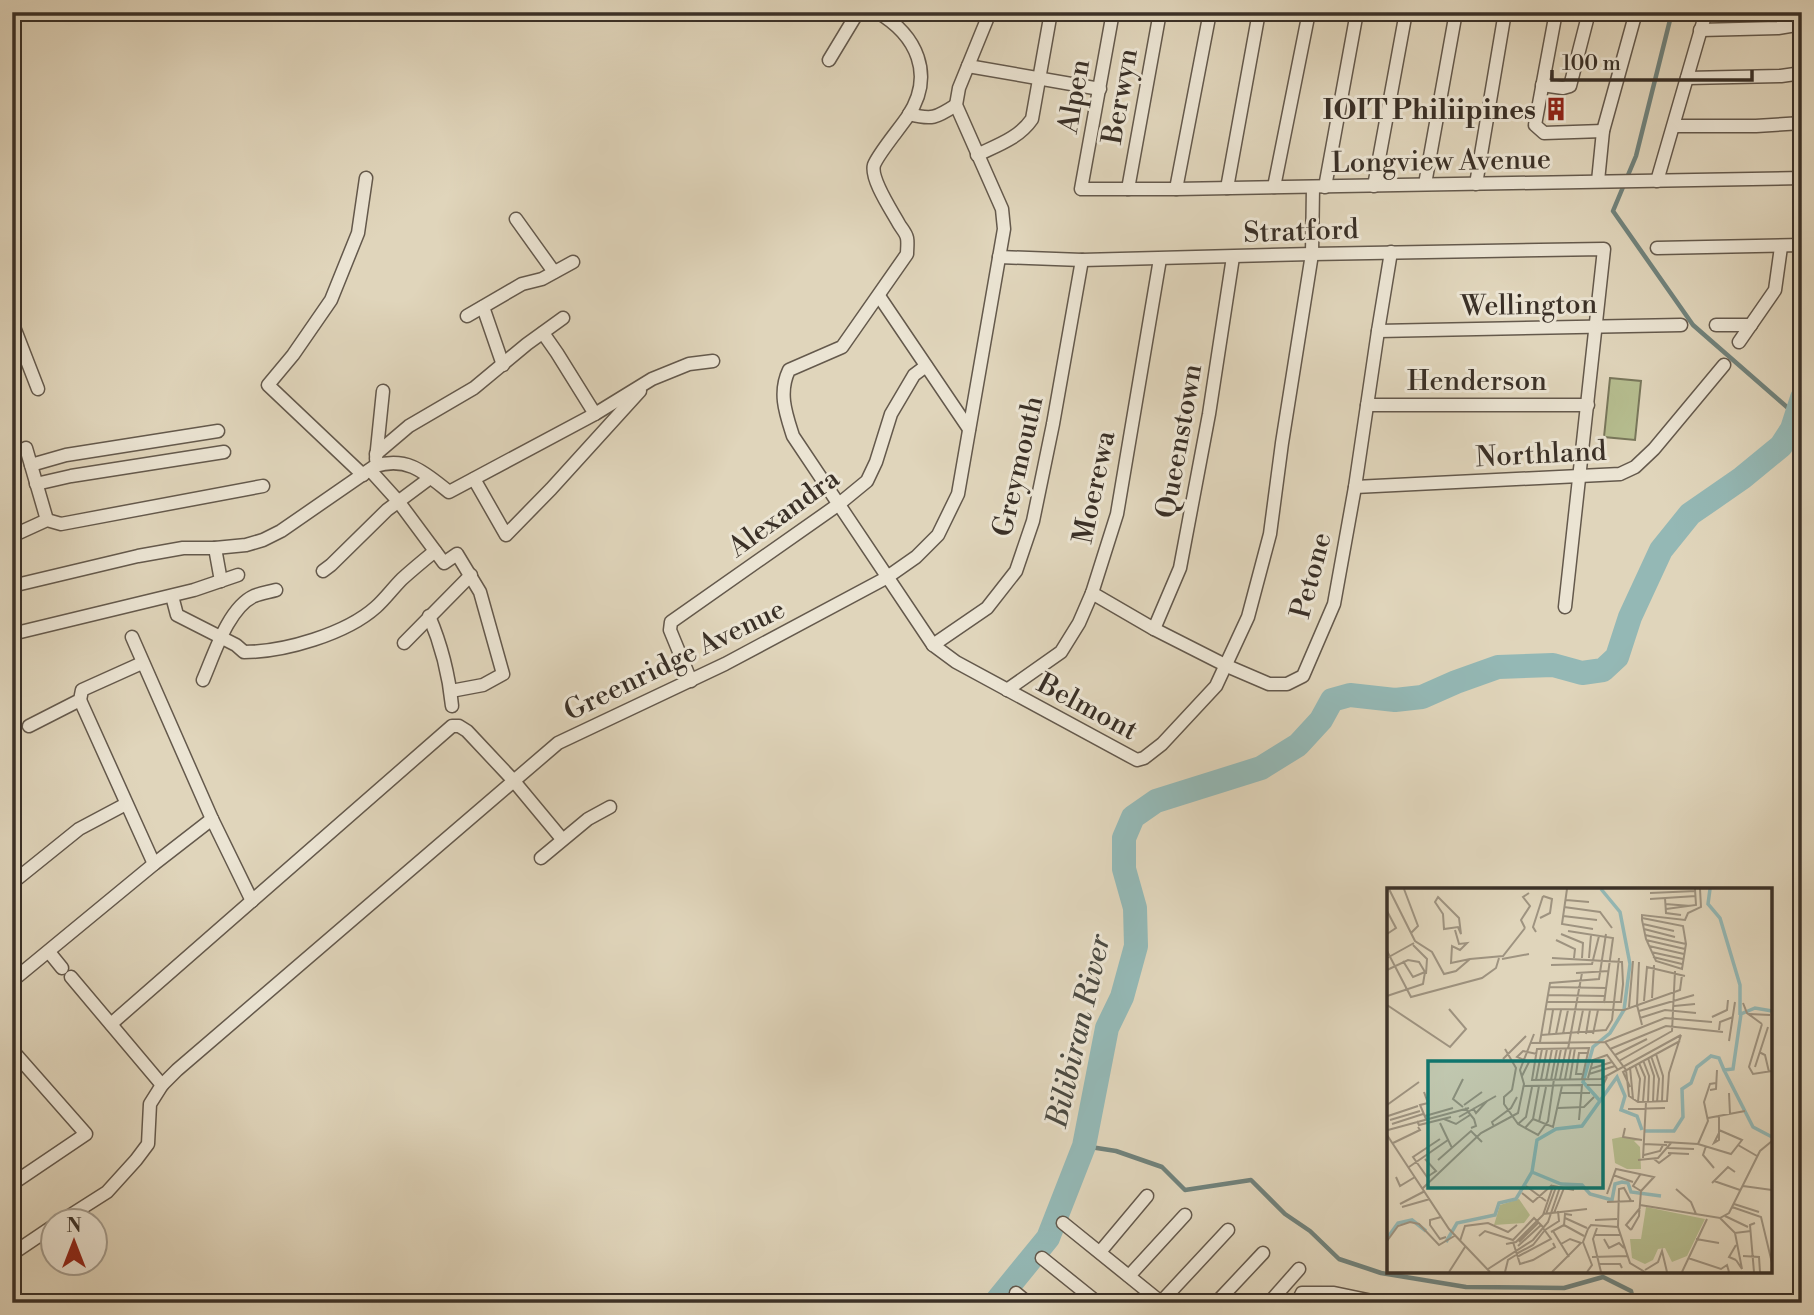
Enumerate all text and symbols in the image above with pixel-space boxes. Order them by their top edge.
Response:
scale bar [1552,38,1751,82]
street label: Berwyn [1095,45,1146,148]
text: 100 m [1562,51,1621,77]
street label: Alpen [1051,56,1098,137]
place label: IOIT Philiipines [1323,93,1536,128]
building icon: IOIT Philiipines [1542,95,1570,123]
street label: Longview Avenue [1331,142,1551,181]
street label: Stratford [1243,212,1359,251]
street label: Wellington [1459,287,1598,324]
street label: Queenstown [1149,361,1210,521]
street label: Henderson [1407,364,1547,399]
street label: Greymouth [985,392,1052,540]
street label: Moerewa [1065,427,1124,547]
street label: Northland [1475,434,1608,475]
street label: Alexandra [721,461,847,566]
street label: Petone [1283,529,1340,622]
street label: Greenridge Avenue [558,592,791,729]
street label: Belmont [1030,666,1144,748]
inset map [1387,888,1772,1273]
water label: Bilibiran River [1038,930,1120,1133]
north arrow [38,1206,108,1276]
text: N [66,1214,82,1238]

